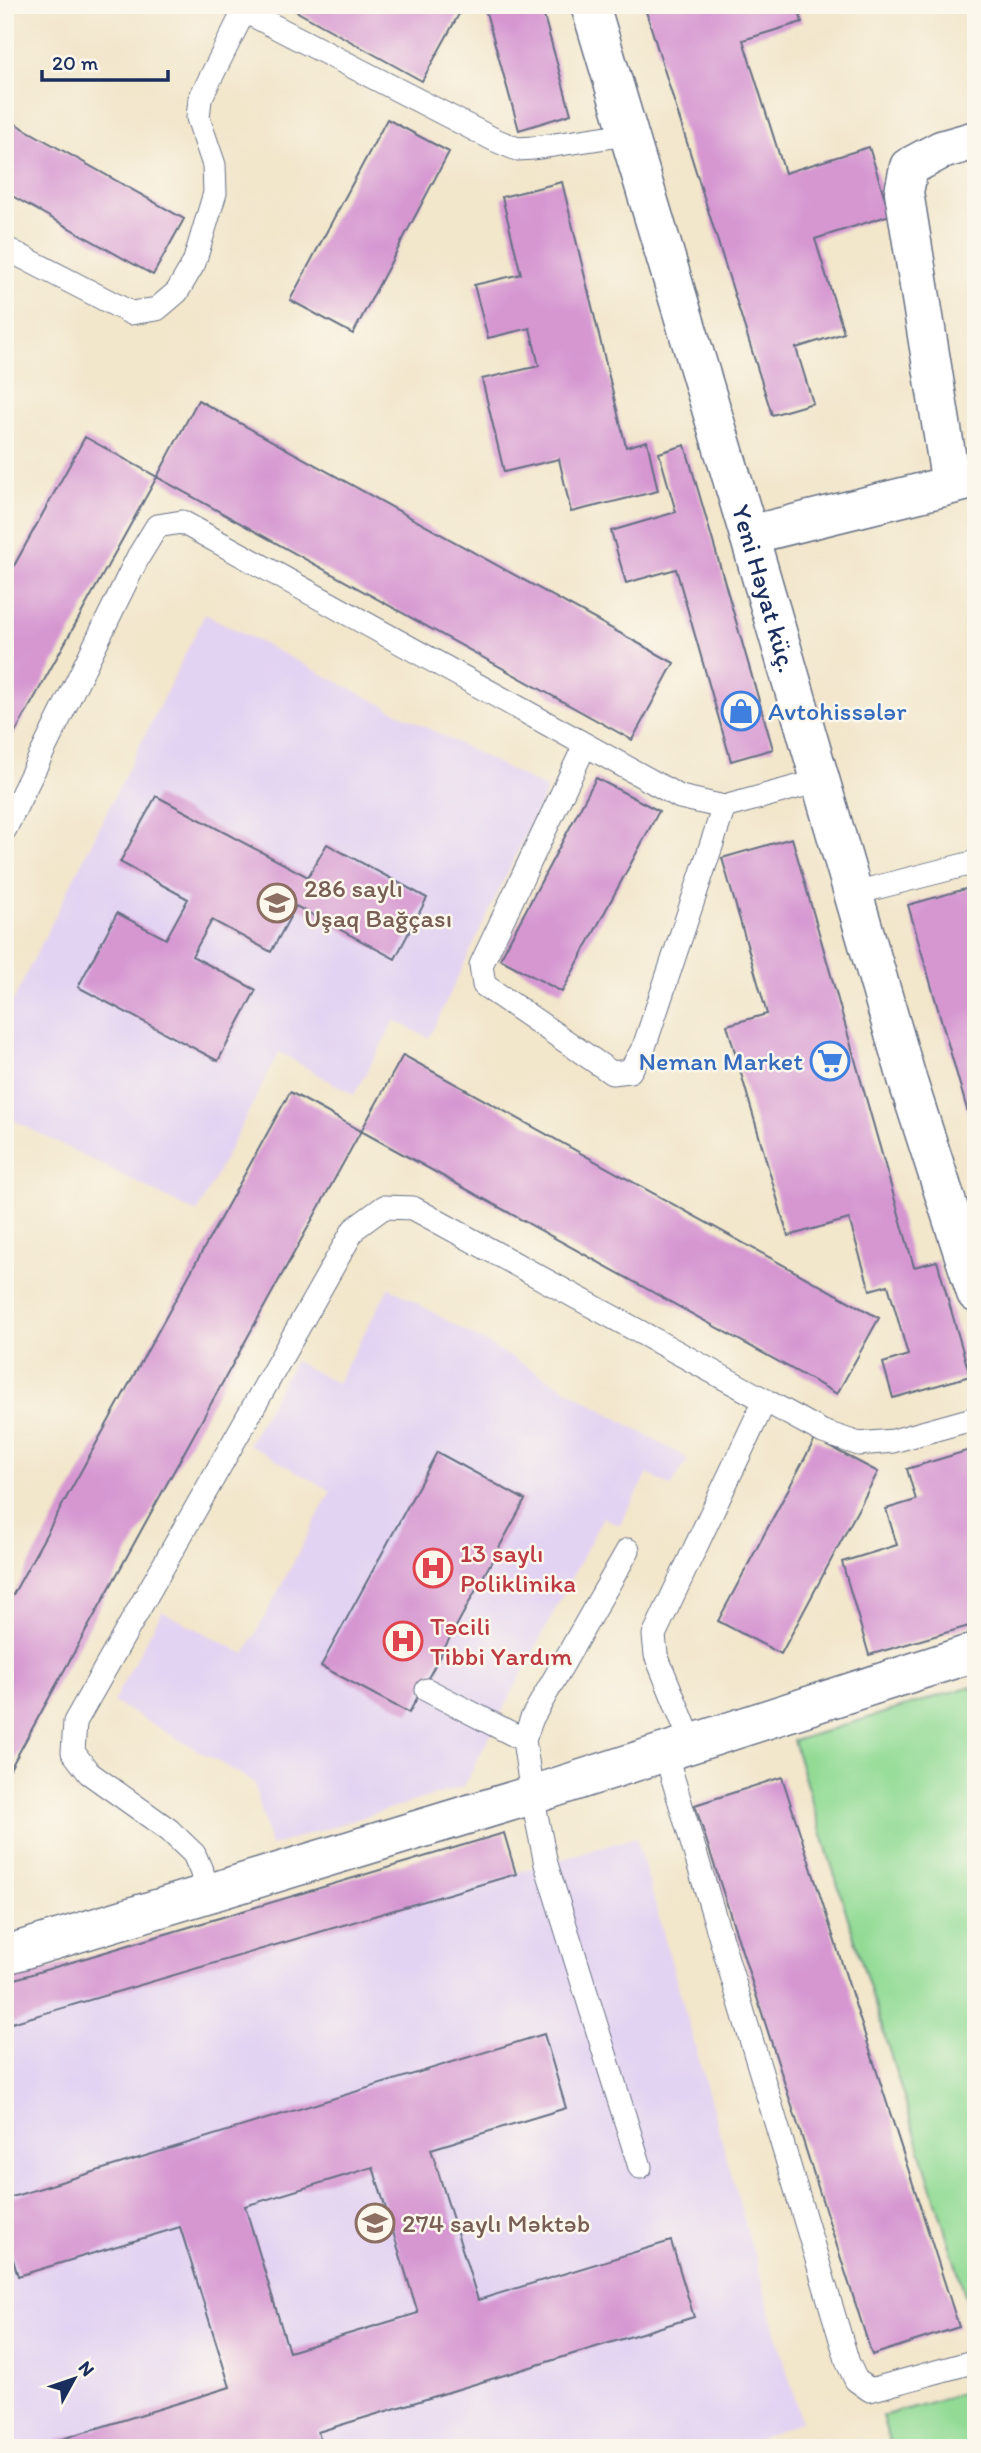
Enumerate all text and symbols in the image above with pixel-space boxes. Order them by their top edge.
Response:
scale bar [42,38,168,82]
text: 20 m [52,50,99,75]
street label: Yeni Həyat küç. [725,501,804,676]
shop icon: Avtohissələr [720,690,762,732]
place label: Avtohissələr [768,695,907,727]
place label: 286 saylı Uşaq Bağçası [304,872,452,934]
school or university icon: 286 saylı Uşaq Bağçası [256,882,298,924]
supermarket icon: Neman Market [809,1040,851,1082]
place label: Neman Market [639,1045,803,1077]
place label: 13 saylı Poliklinika [460,1537,576,1599]
hospital icon: 13 saylı Poliklinika [412,1547,454,1589]
place label: Təcili Tibbi Yardım [430,1610,572,1672]
hospital icon: Təcili Tibbi Yardım [382,1620,424,1662]
school or university icon: 274 saylı Məktəb [354,2202,396,2244]
place label: 274 saylı Məktəb [402,2207,590,2239]
north arrow [38,2344,108,2414]
text: N [74,2356,100,2381]

